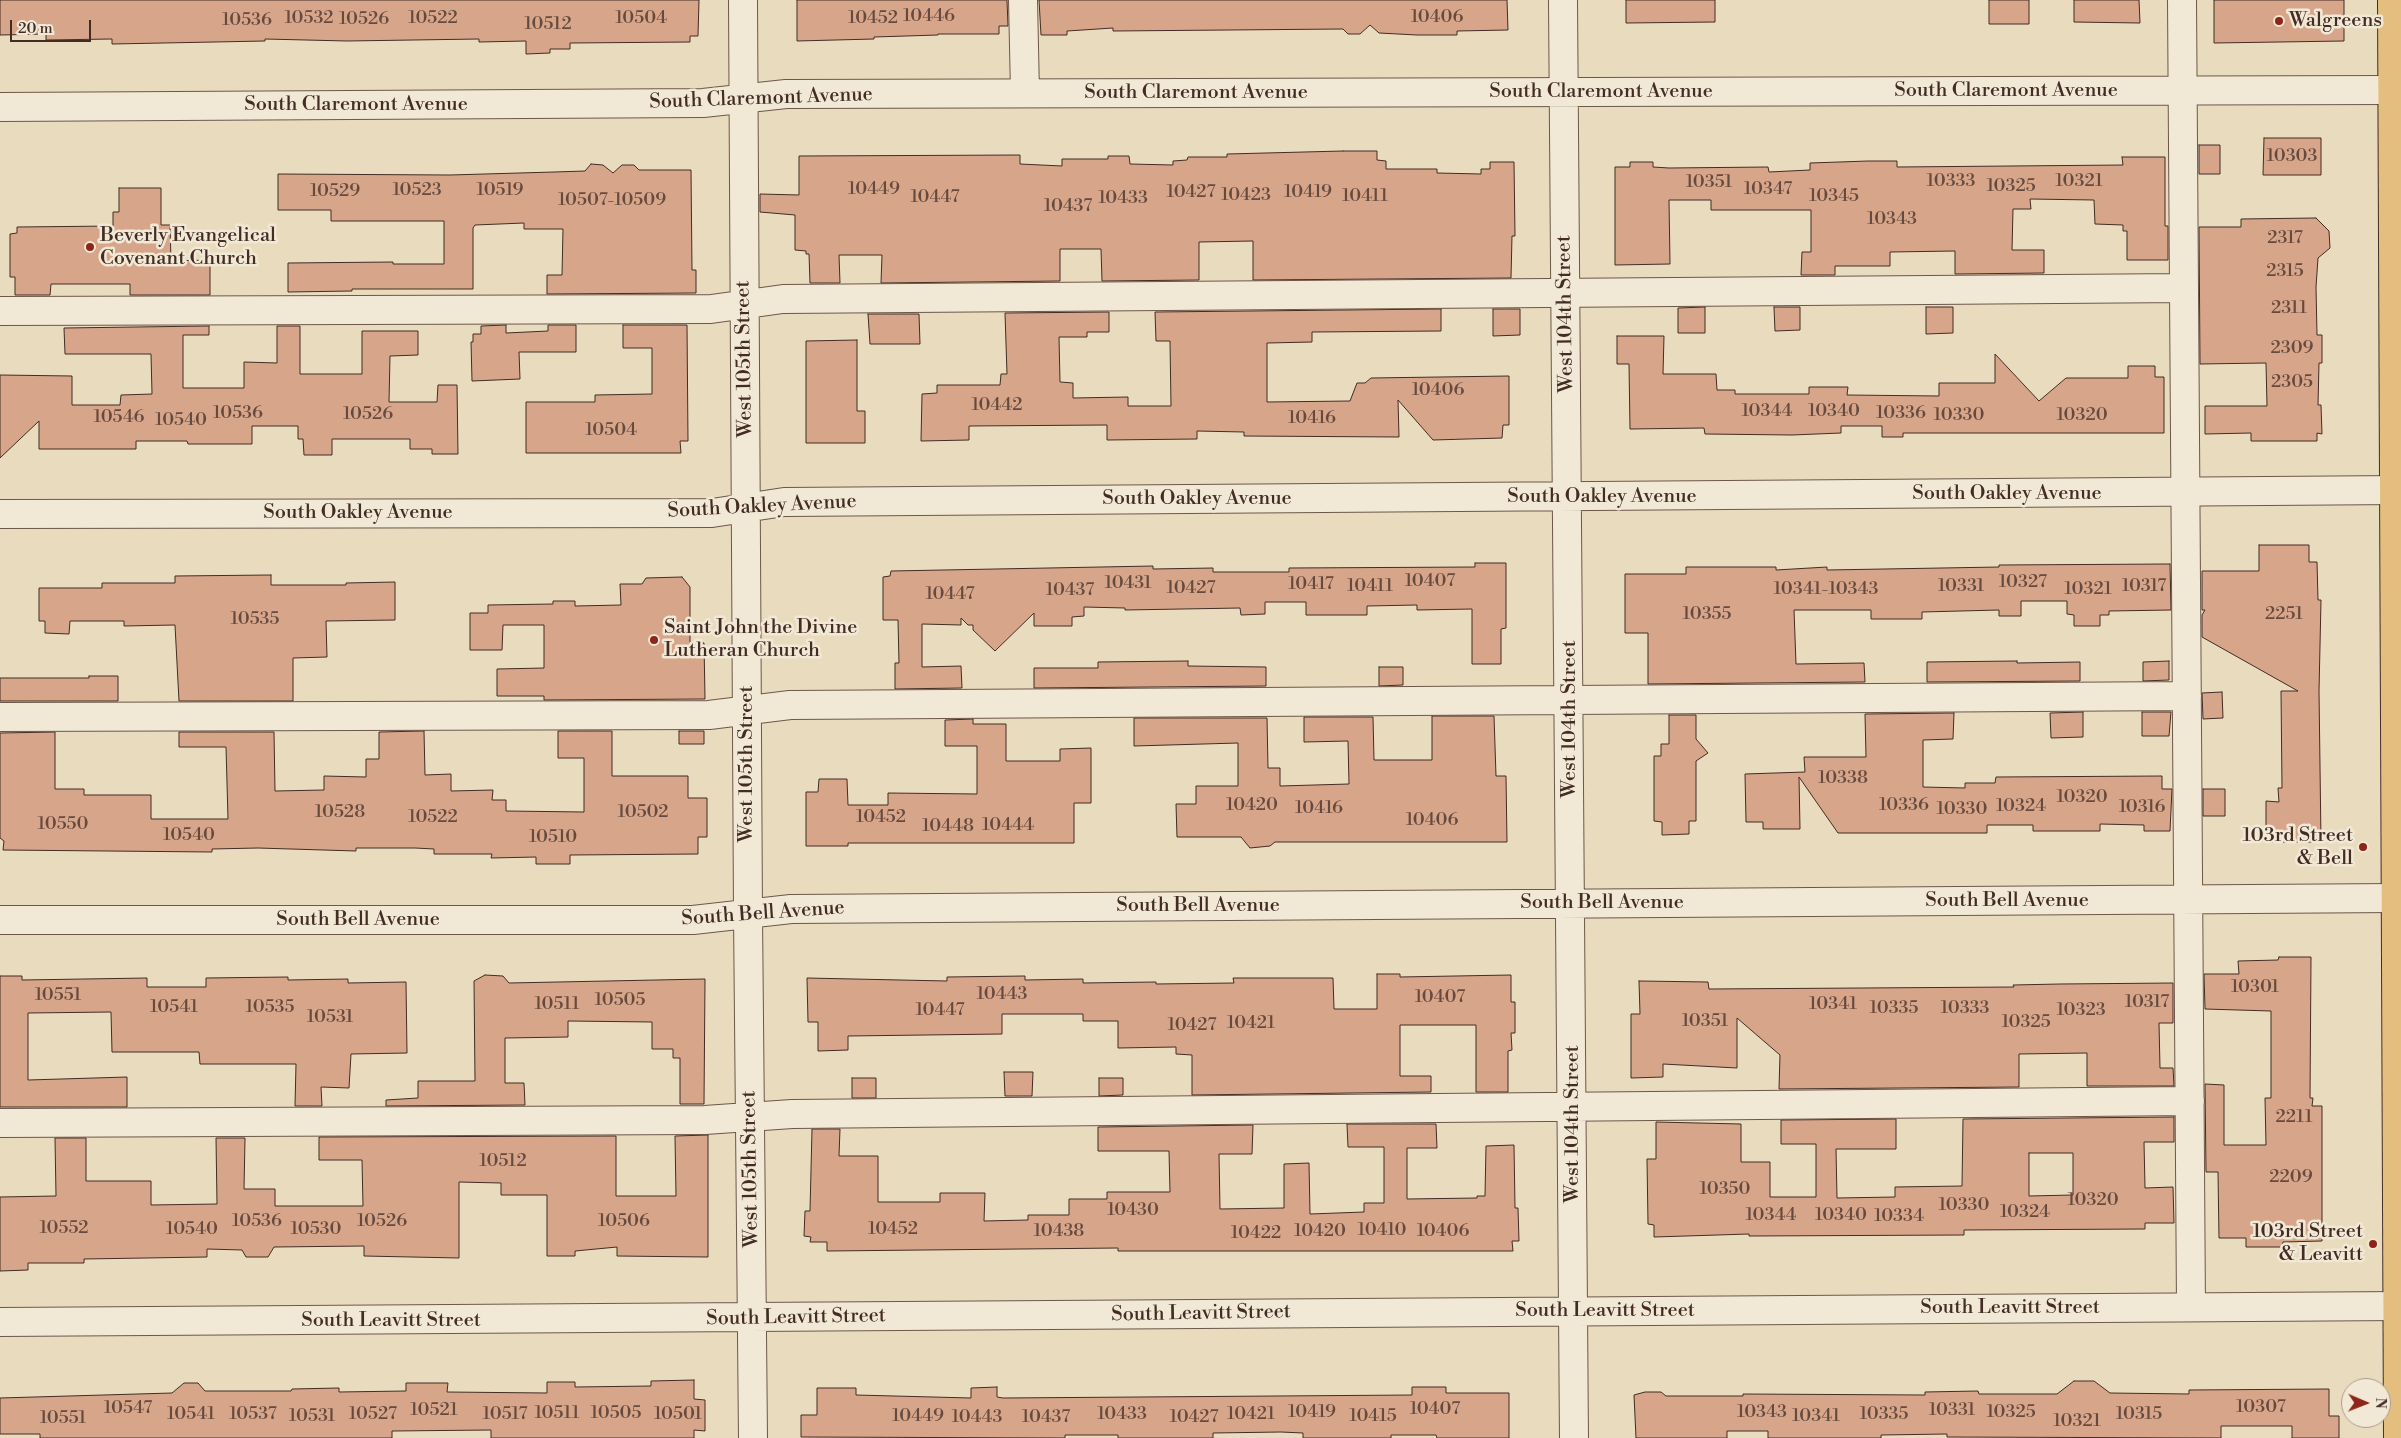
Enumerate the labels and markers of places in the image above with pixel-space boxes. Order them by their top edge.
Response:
place label: Walgreens [2289,9,2382,33]
marker: Walgreens [2273,15,2285,27]
place label: Beverly Evangelical Covenant Church [100,224,276,271]
marker: Beverly Evangelical Covenant Church [84,241,96,253]
place label: Saint John the Divine Lutheran Church [664,616,857,663]
marker: Saint John the Divine Lutheran Church [648,634,660,646]
place label: 103rd Street & Bell [2242,824,2353,871]
marker: 103rd Street & Bell [2357,841,2369,853]
place label: 103rd Street & Leavitt [2252,1220,2363,1267]
marker: 103rd Street & Leavitt [2367,1238,2379,1250]

